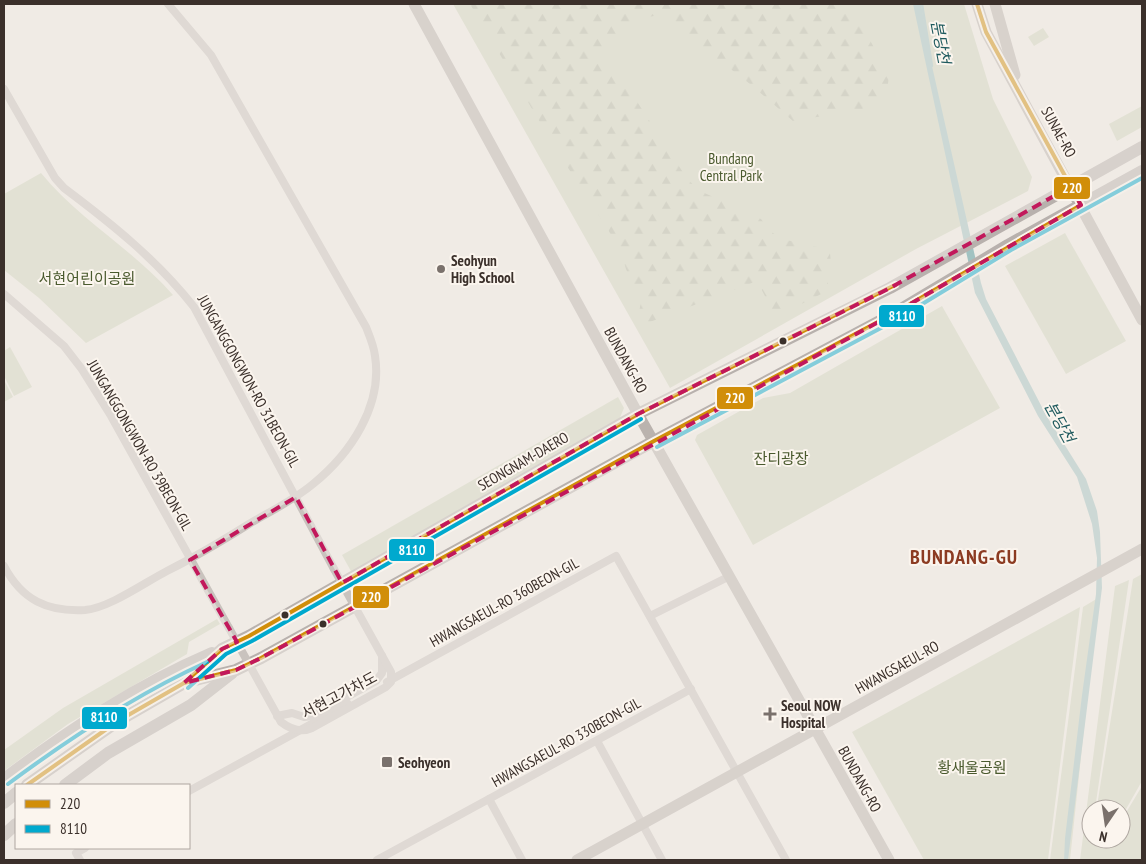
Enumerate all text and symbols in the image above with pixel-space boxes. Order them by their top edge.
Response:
water label: 분당천 [927,18,955,68]
street label: SUNAE-RO [1037,103,1081,161]
park label: Bundang Central Park [700,149,762,185]
line badge: 220 [1053,176,1091,200]
text: 220 [1062,179,1082,197]
place label: Seohyun High School [451,251,515,287]
marker: Seohyun High School [435,263,447,275]
park label: 서현어린이공원 [39,269,135,288]
street label: JUNGANGGONGWON-RO 31BEON-GIL [193,291,305,471]
line badge: 8110 [878,304,925,328]
text: 8110 [889,307,916,325]
street label: BUNDANG-RO [600,324,652,396]
unlabelled marker [778,336,788,346]
street label: JUNGANGGONGWON-RO 39BEON-GIL [83,355,197,534]
line badge: 220 [716,386,754,410]
text: 220 [725,389,745,407]
water label: 분당천 [1041,398,1081,448]
street label: SEONGNAM-DAERO [474,427,572,495]
park label: 잔디광장 [753,449,809,468]
line badge: 8110 [388,538,435,562]
text: 8110 [399,541,426,559]
district label: BUNDANG-GU [910,544,1018,570]
street label: HWANGSAEUL-RO 360BEON-GIL [426,553,583,651]
line badge: 220 [352,585,390,609]
text: 220 [361,588,381,606]
unlabelled marker [280,610,290,620]
unlabelled marker [318,619,328,629]
street label: HWANGSAEUL-RO [852,636,942,698]
street label: 서현고가차도 [298,667,380,723]
street label: HWANGSAEUL-RO 330BEON-GIL [488,693,645,791]
place label: Seoul NOW Hospital [781,696,841,732]
line badge: 8110 [81,706,128,730]
marker: Seoul NOW Hospital [763,707,777,721]
text: 8110 [91,708,118,726]
street label: BUNDANG-RO [834,743,886,815]
place label: Seohyeon [398,753,450,772]
marker: Seohyeon [380,755,394,769]
park label: 황새울공원 [937,758,1007,777]
legend [15,784,190,849]
text: 220 [60,794,81,813]
north arrow [1081,799,1131,849]
text: 8110 [60,819,87,838]
text: N [1097,827,1109,846]

